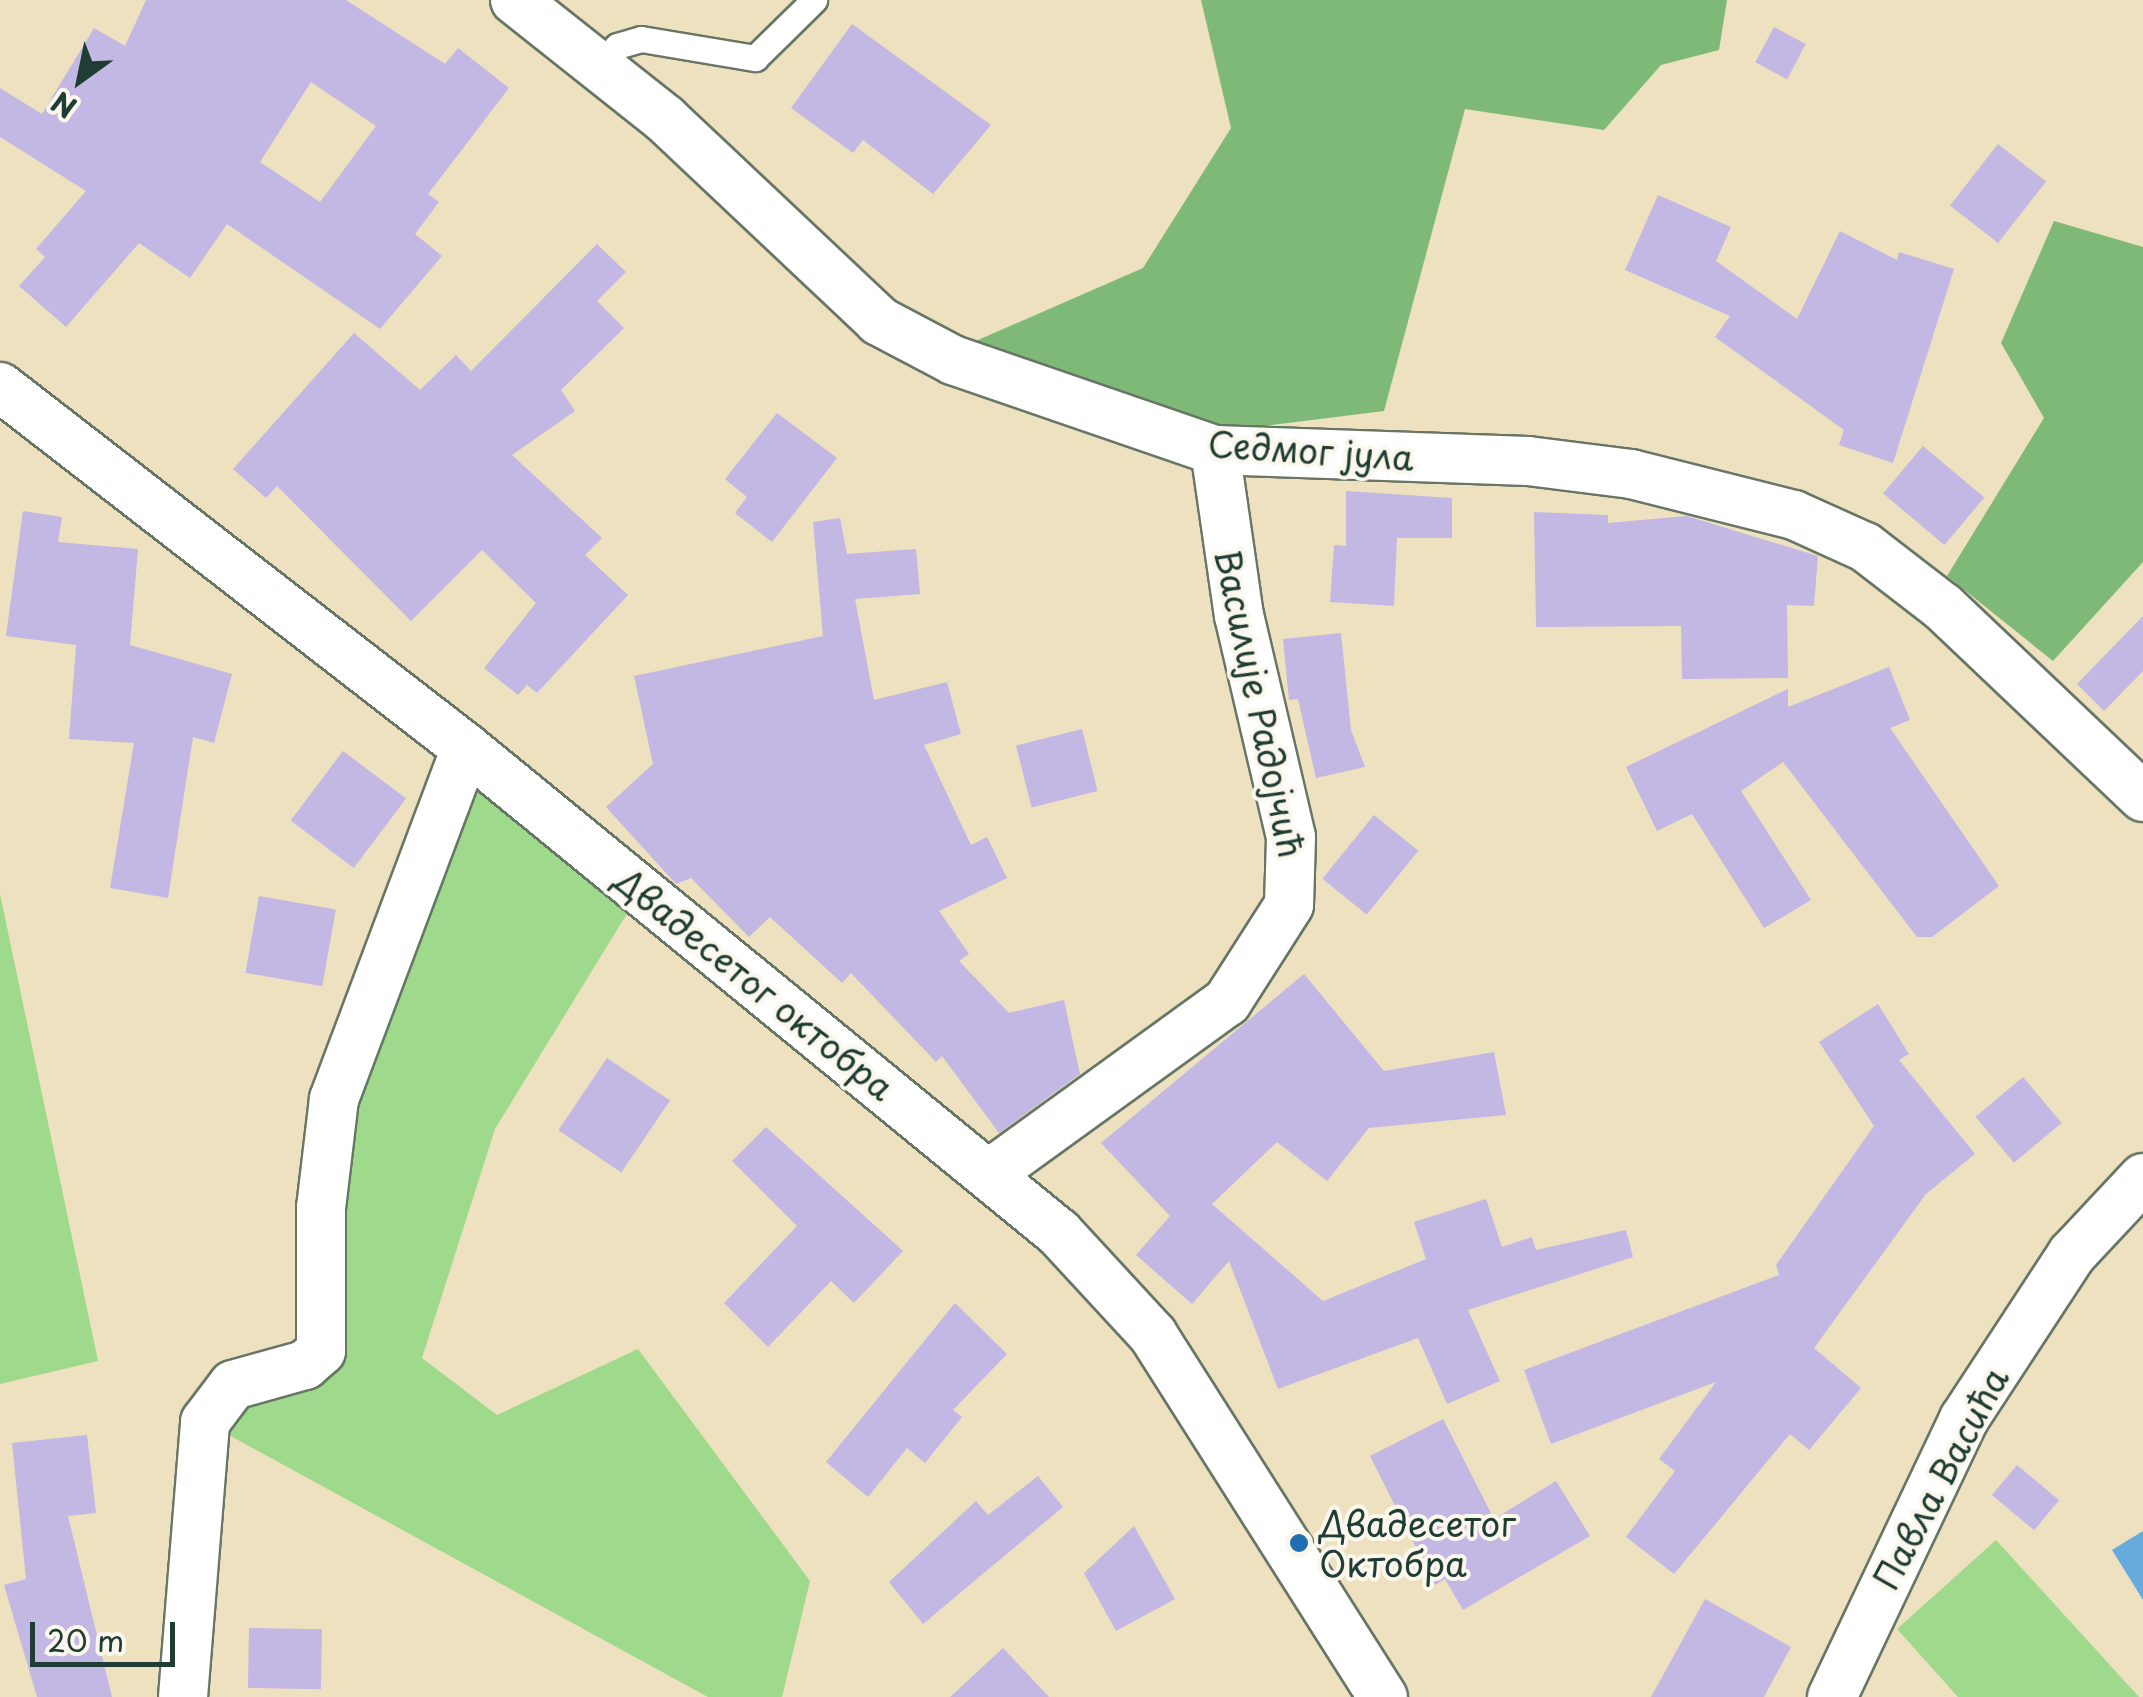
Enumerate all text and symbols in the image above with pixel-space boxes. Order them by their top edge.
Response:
north arrow [30,30,130,130]
text: N [42,82,84,130]
street label: Седмог јула [1205,422,1417,478]
street label: Василије Радојчић [1207,545,1313,861]
street label: Двадесетог октобра [607,857,903,1109]
street label: Павла Васића [1864,1359,2016,1597]
place label: Двадесетог Октобра [1319,1502,1516,1584]
marker: Двадесетог Октобра [1288,1532,1310,1554]
scale bar [35,1602,180,1664]
text: 20 m [47,1617,124,1662]

